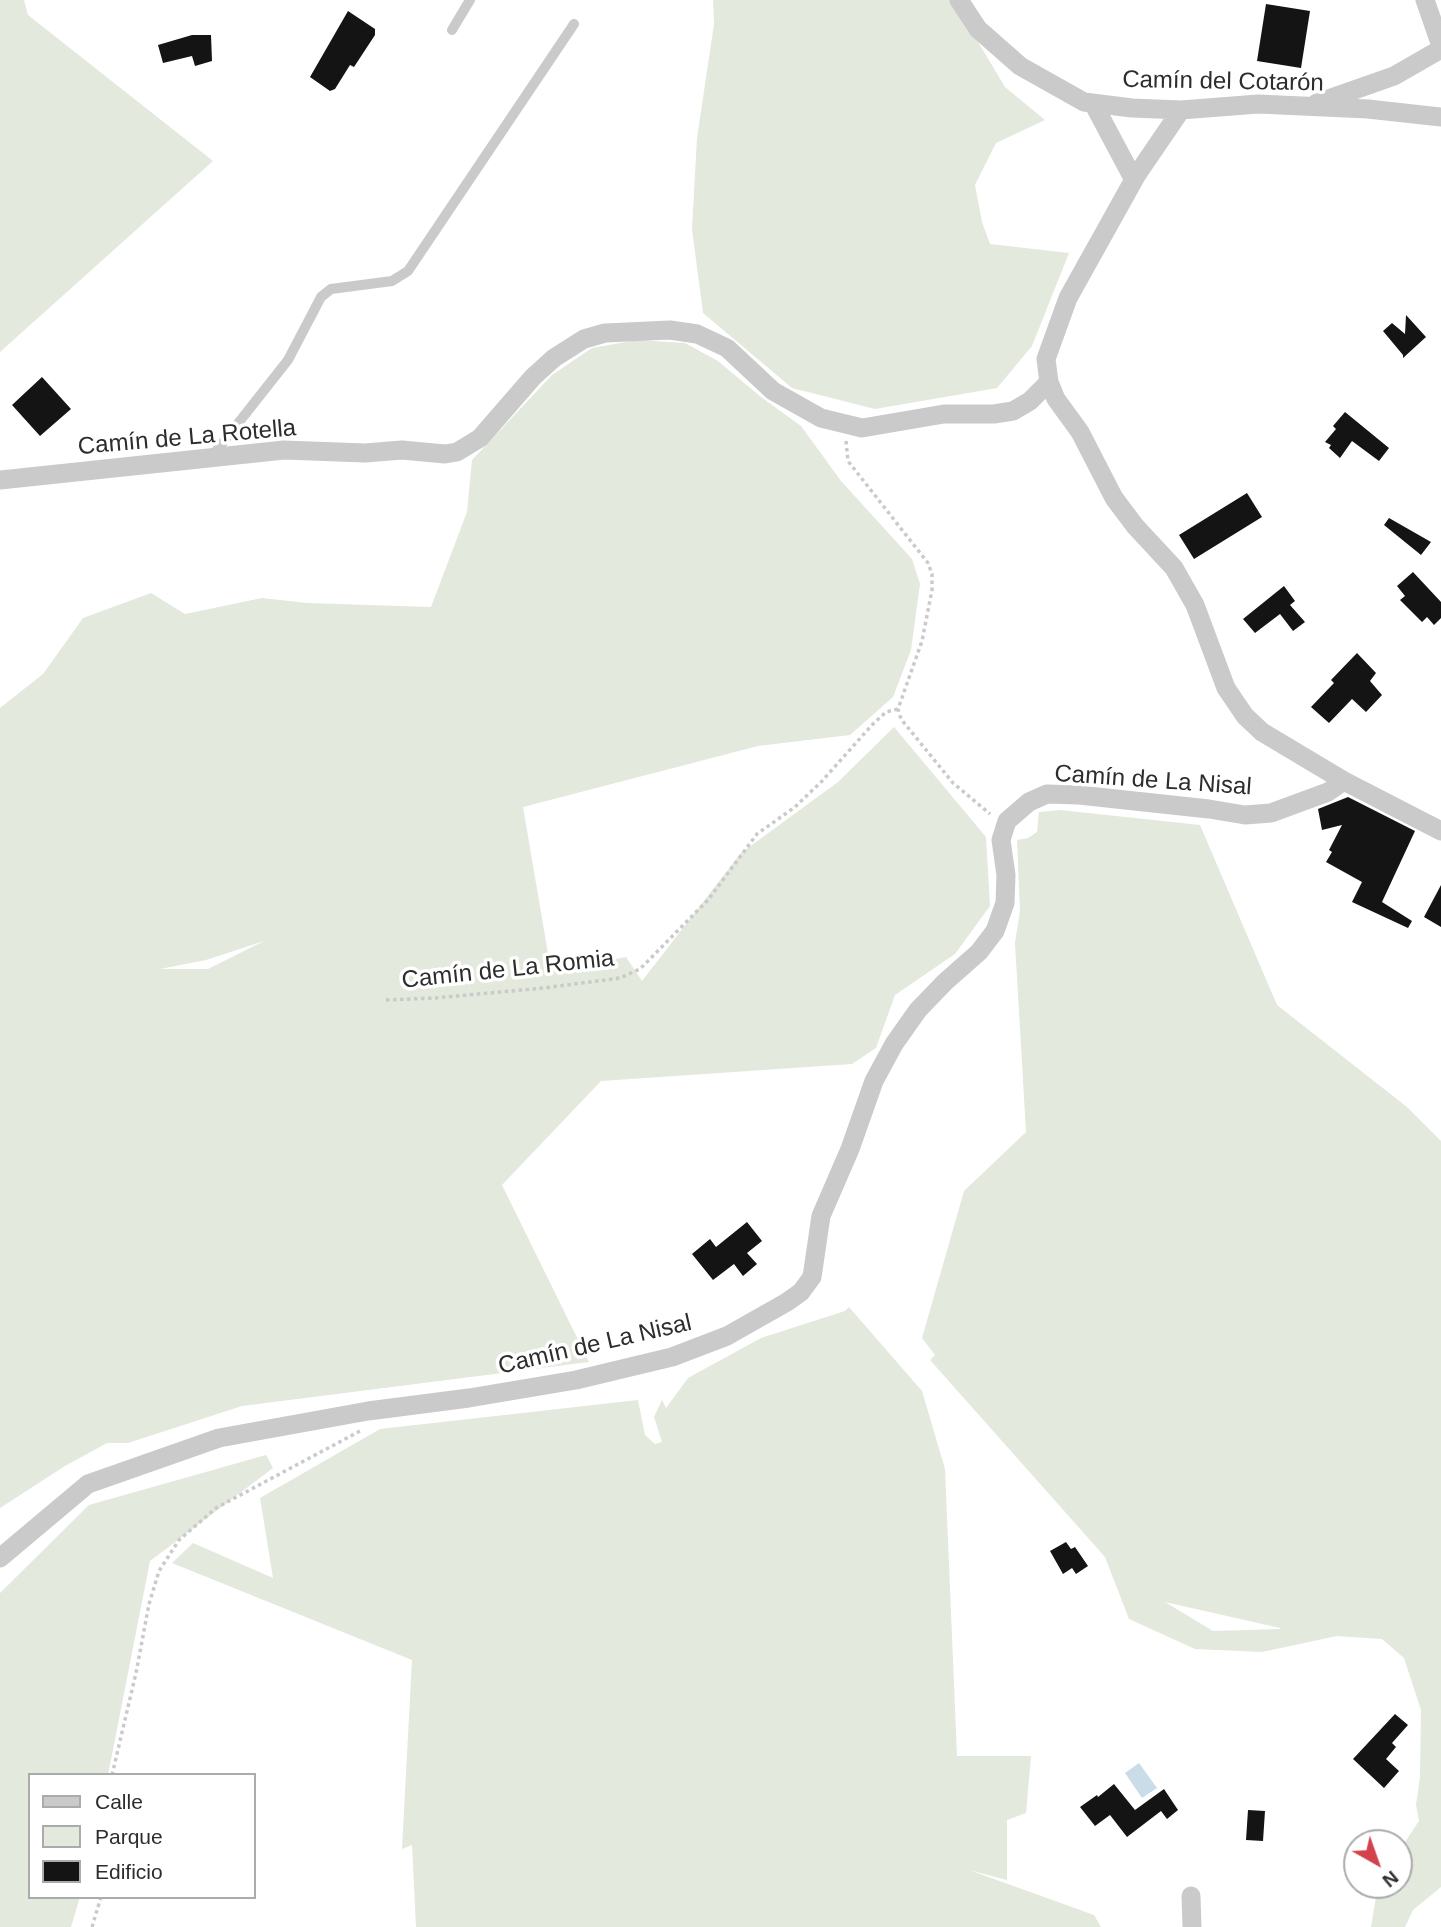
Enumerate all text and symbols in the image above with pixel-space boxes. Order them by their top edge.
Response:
street label: Camín del Cotarón [1122,66,1324,98]
street label: Camín de La Rotella [77,414,297,462]
street label: Camín de La Nisal [1054,760,1252,802]
street label: Camín de La Romia [400,945,616,995]
street label: Camín de La Nisal [496,1309,694,1381]
legend [28,1773,256,1899]
text: Calle [95,1790,143,1813]
text: Parque [95,1825,163,1848]
north arrow [1343,1829,1413,1899]
text: Edificio [95,1860,163,1883]
text: N [1379,1866,1403,1891]

